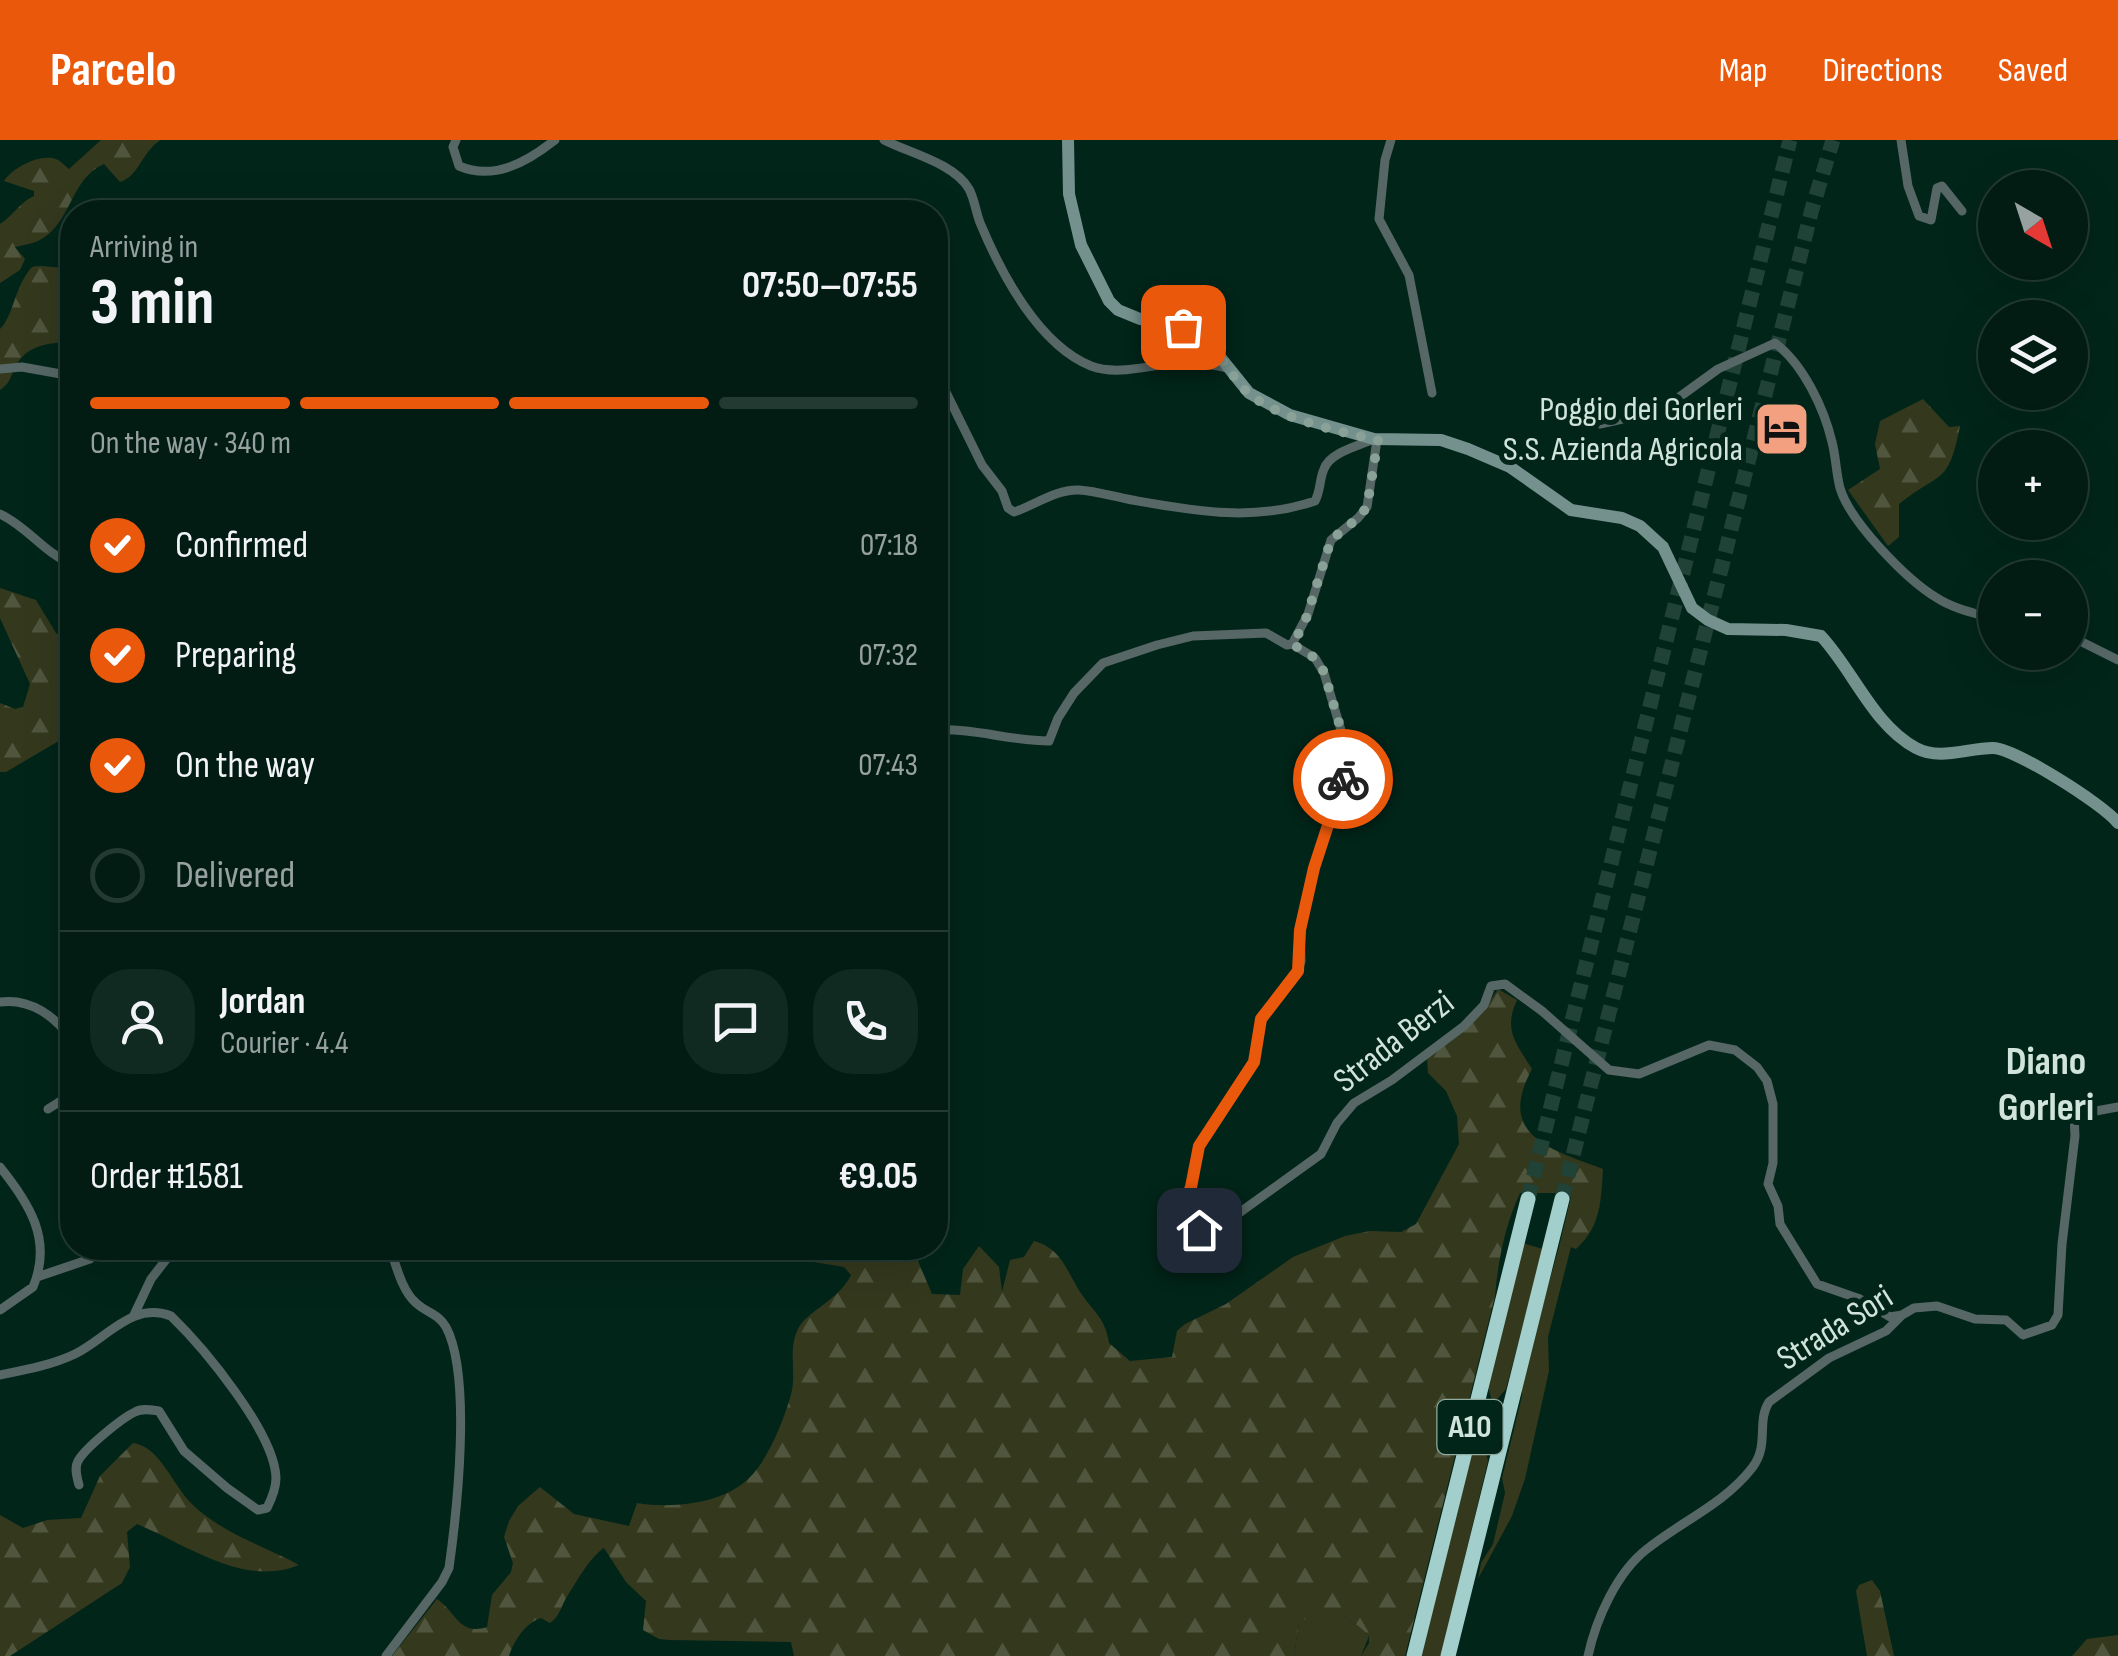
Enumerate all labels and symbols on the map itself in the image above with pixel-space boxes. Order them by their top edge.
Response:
north arrow [1978,170,2088,280]
pin [1141,285,1226,370]
place label: Poggio dei Gorleri S.S. Azienda Agricola [1503,388,1743,471]
hotel icon: Poggio dei Gorleri S.S. Azienda Agricola [1752,399,1812,459]
courier [1293,729,1393,829]
street label: Strada Berzi [1325,982,1463,1102]
district label: Diano Gorleri [1998,1038,2094,1132]
pin [1157,1188,1242,1273]
street label: Strada Sori [1769,1276,1901,1380]
road number: A10 [1438,1400,1502,1454]

